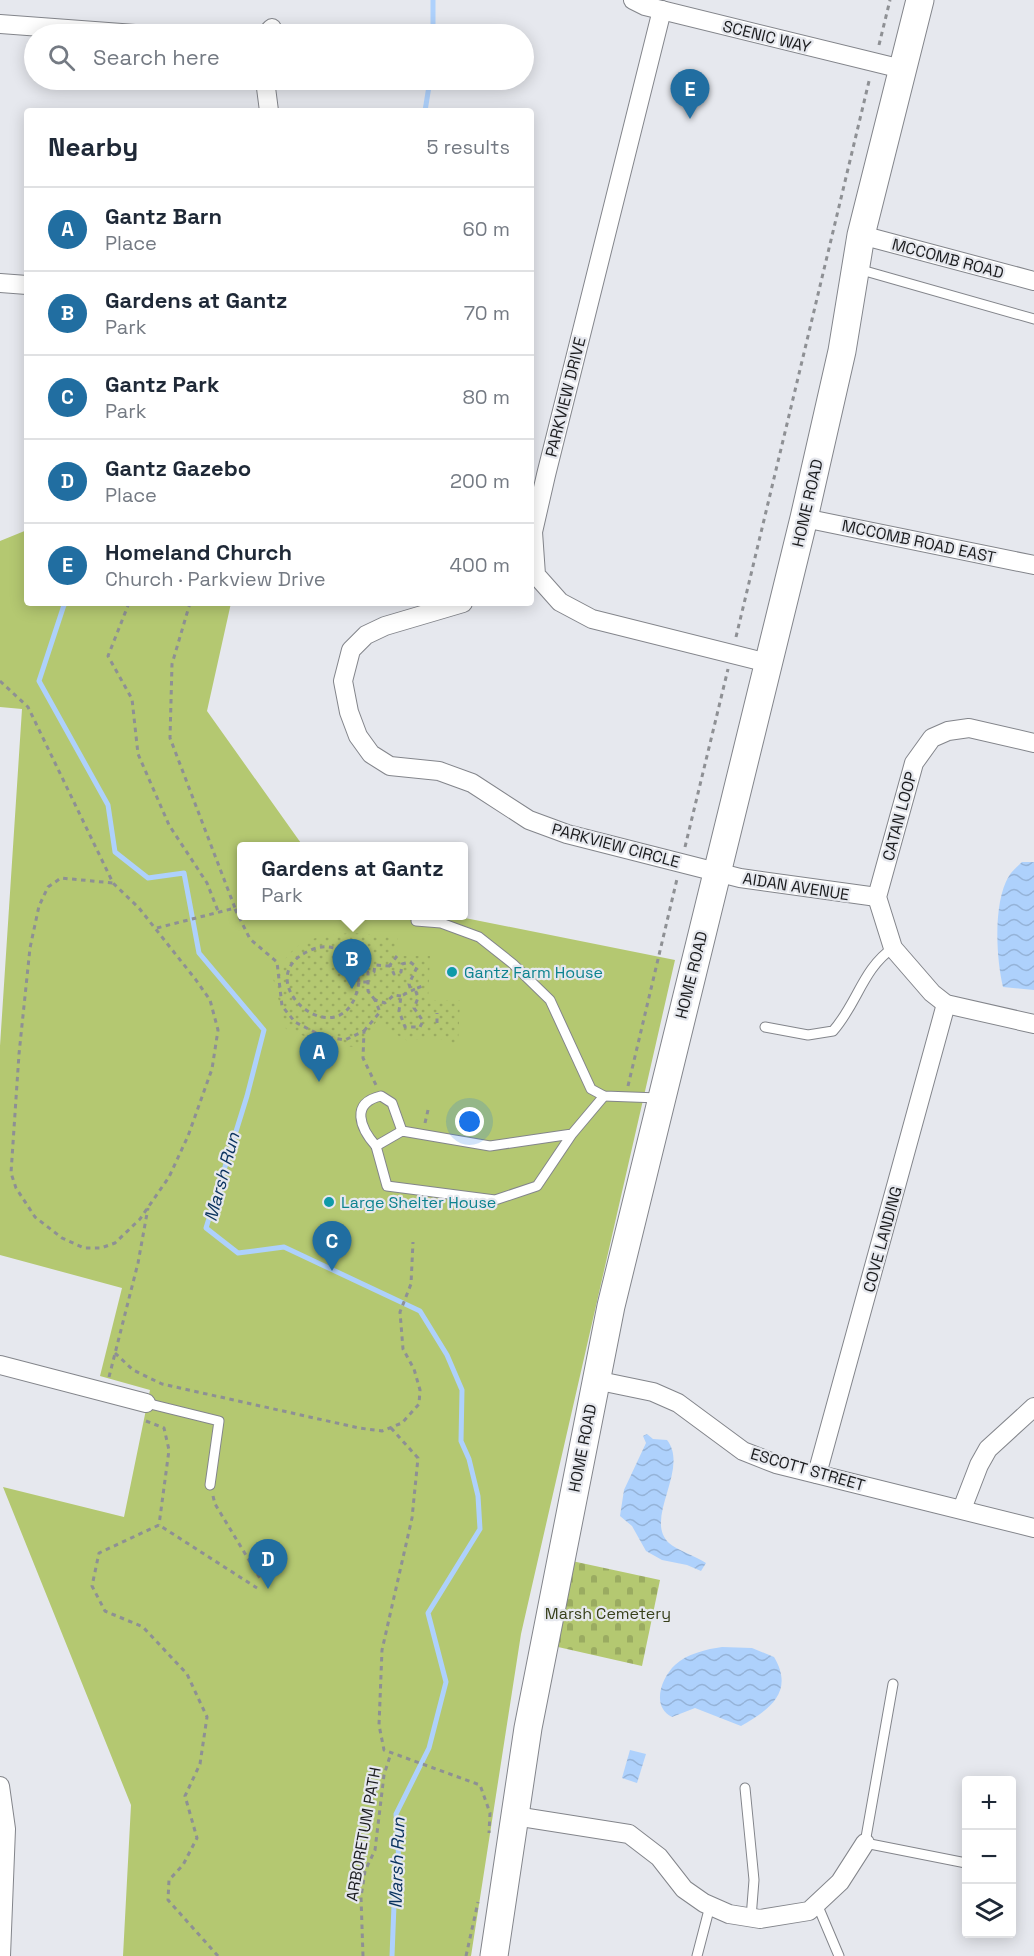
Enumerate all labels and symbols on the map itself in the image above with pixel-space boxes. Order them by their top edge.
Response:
street label: SCENIC WAY [721,15,813,58]
pin: E [670,70,710,119]
street label: MCCOMB ROAD [890,233,1006,284]
street label: PARKVIEW DRIVE [540,335,591,459]
street label: HOME ROAD [787,457,828,549]
street label: MCCOMB ROAD EAST [840,515,998,568]
street label: CATAN LOOP [877,769,922,863]
street label: PARKVIEW CIRCLE [550,818,682,873]
street label: AIDAN AVENUE [741,868,851,905]
street label: HOME ROAD [670,929,712,1021]
pin: B [332,940,372,989]
place label: Gantz Farm House [464,962,603,983]
marker: Gantz Farm House [445,965,459,979]
pin: A [300,1032,338,1082]
your location [455,1107,484,1136]
water label: Marsh Run [199,1129,245,1224]
street label: COVE LANDING [858,1184,907,1294]
place label: Large Shelter House [341,1192,496,1213]
marker: Large Shelter House [322,1195,336,1209]
pin: C [312,1222,352,1271]
street label: HOME ROAD [564,1402,601,1494]
street label: ESCOTT STREET [748,1443,868,1496]
pin: D [248,1540,288,1589]
park label: Marsh Cemetery [545,1603,671,1624]
street label: ARBORETUM PATH [341,1765,386,1903]
water label: Marsh Run [383,1816,410,1909]

